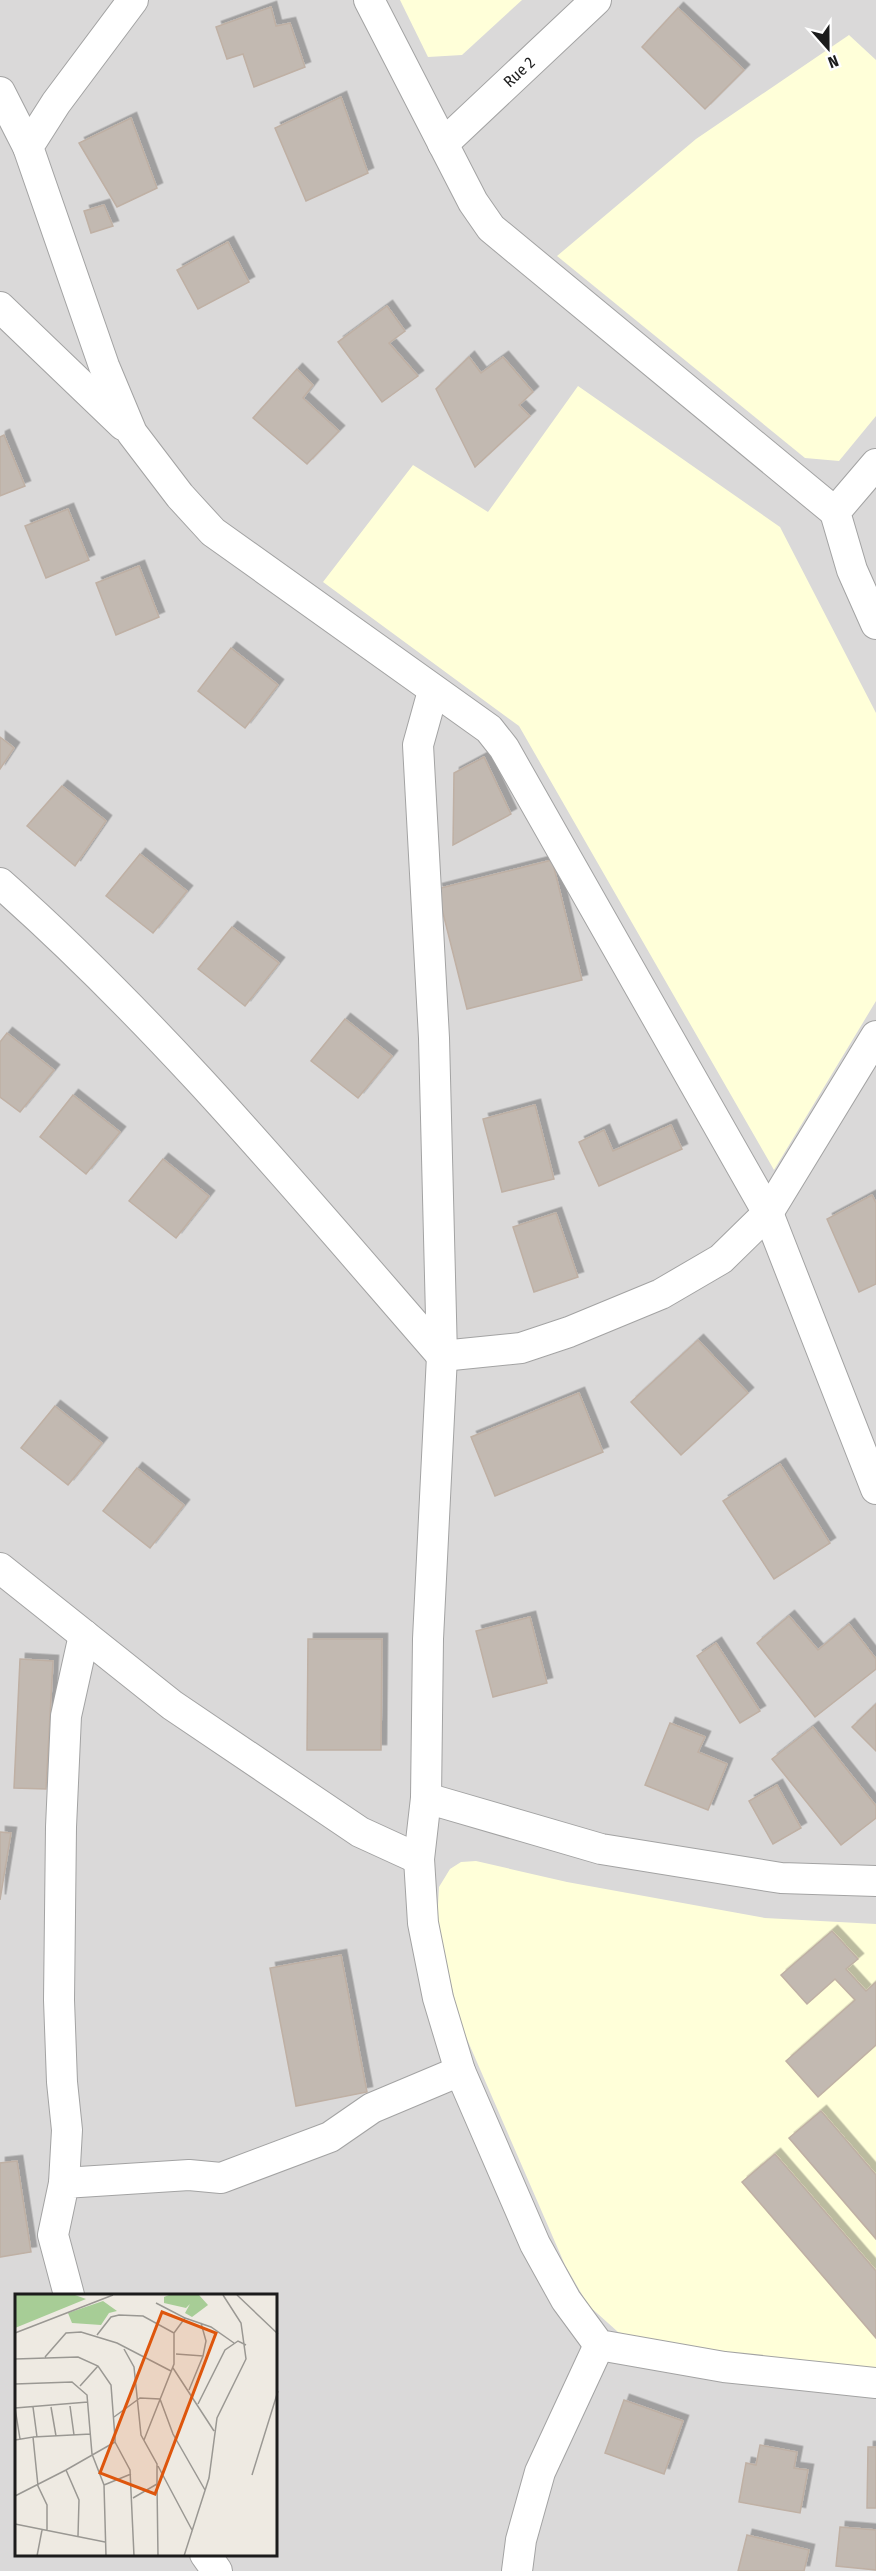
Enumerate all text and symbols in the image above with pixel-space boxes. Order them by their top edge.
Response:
north arrow [798,18,858,78]
text: N [825,51,841,72]
street label: Rue 2 [499,53,539,91]
inset map [15,2294,278,2556]

